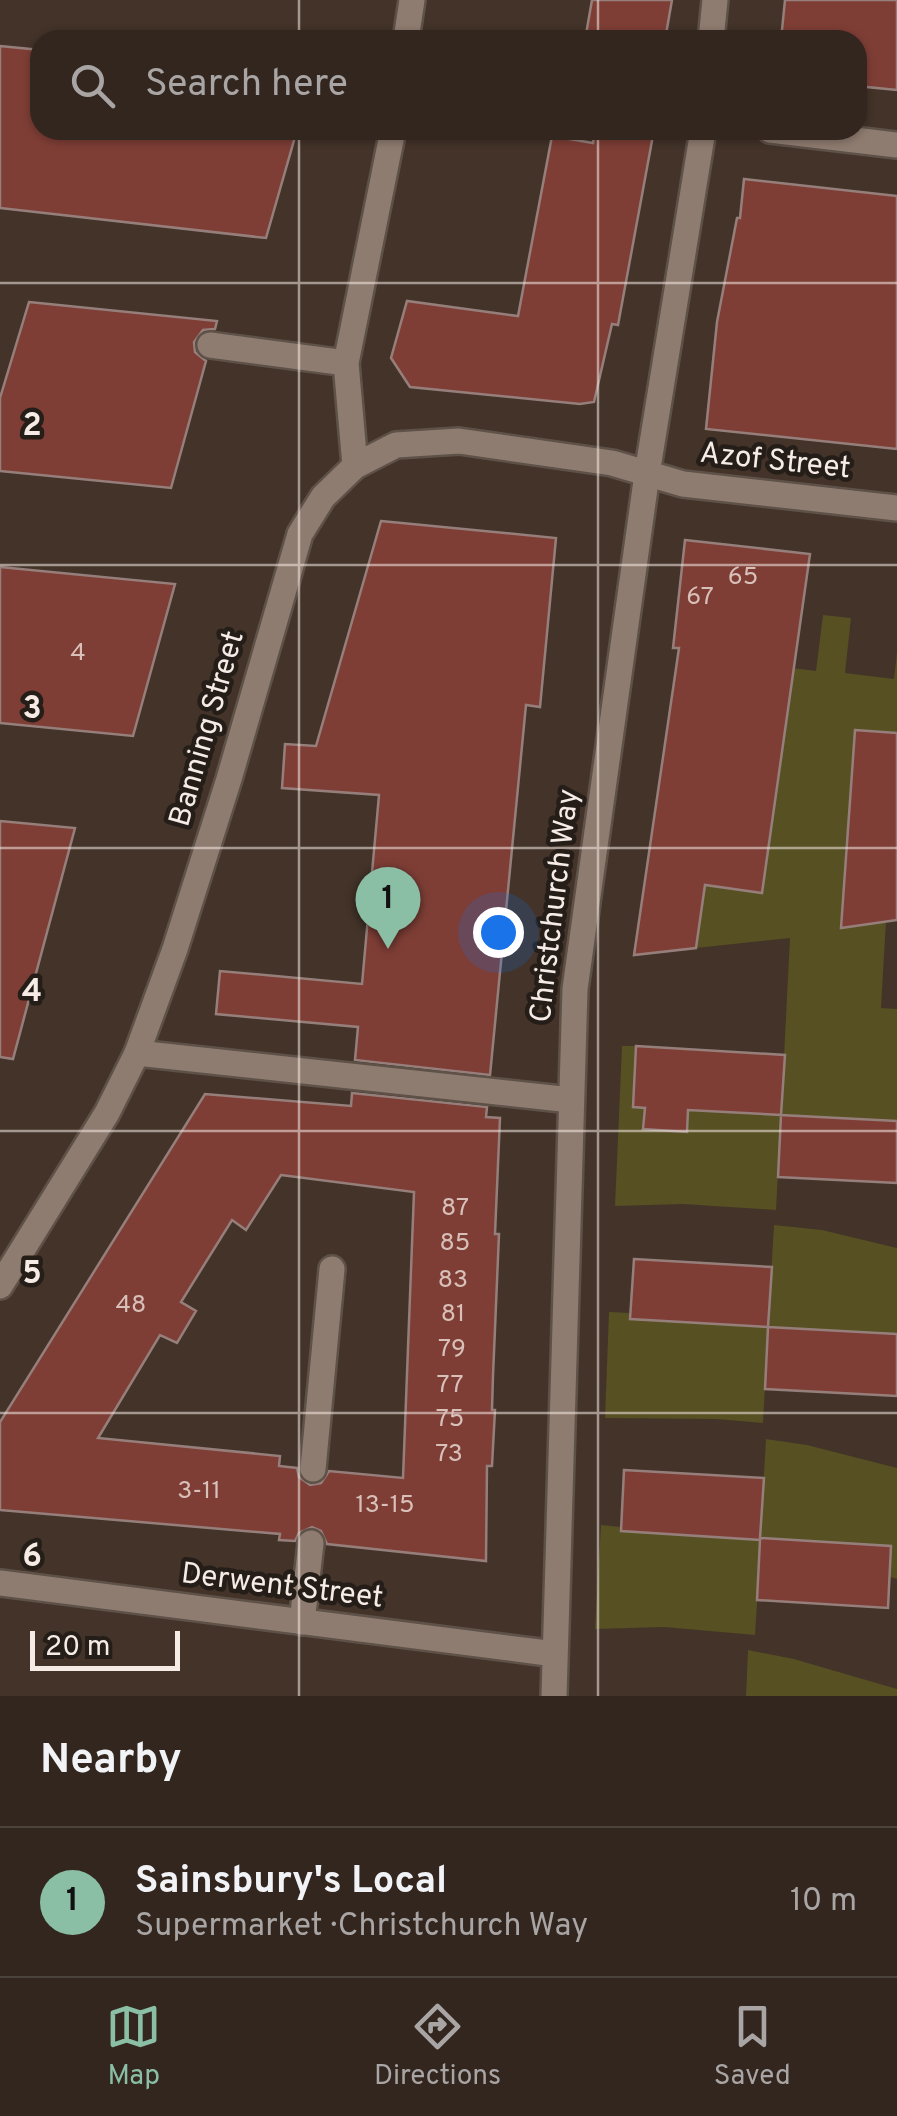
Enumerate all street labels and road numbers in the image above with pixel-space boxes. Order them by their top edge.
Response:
street label: Azof Street [698,436,852,488]
street label: Banning Street [162,627,254,831]
street label: Christchurch Way [523,787,589,1025]
street label: Derwent Street [179,1556,385,1618]

